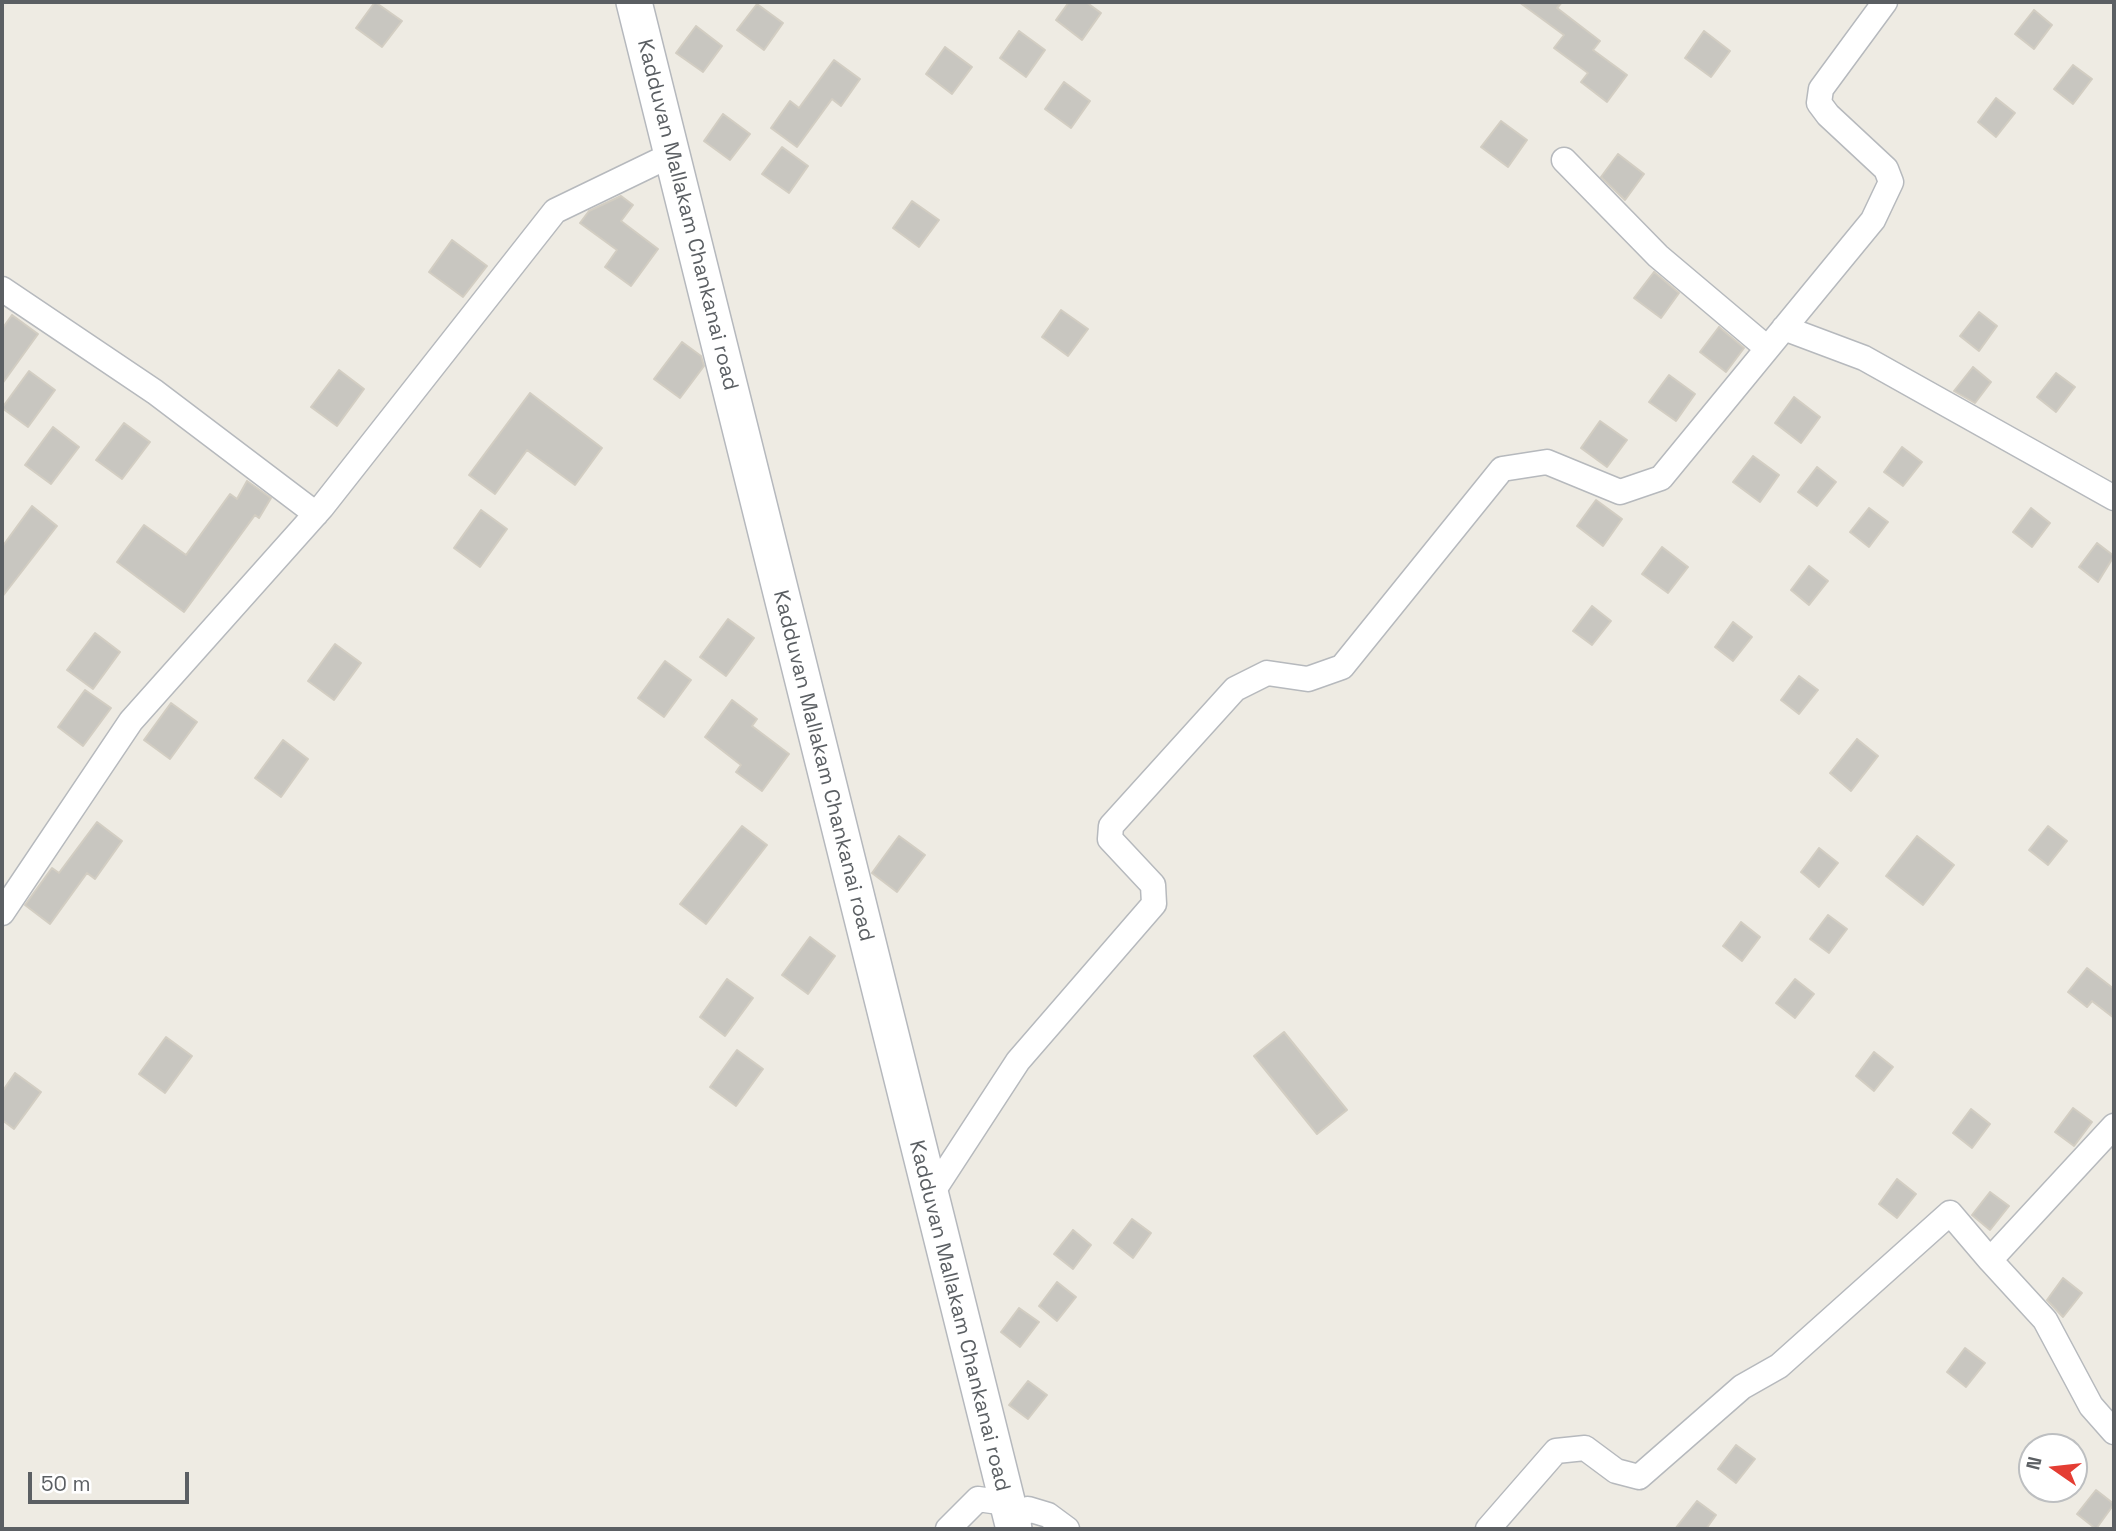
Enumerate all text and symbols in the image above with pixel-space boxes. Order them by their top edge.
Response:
street label: Kadduvan Mallakam Chankanai road [631,37,743,393]
street label: Kadduvan Mallakam Chankanai road [767,588,879,944]
street label: Kadduvan Mallakam Chankanai road [903,1138,1015,1494]
north arrow [2018,1433,2088,1503]
text: N [2020,1454,2048,1472]
scale bar [32,1458,192,1502]
text: 50 m [41,1470,91,1497]

